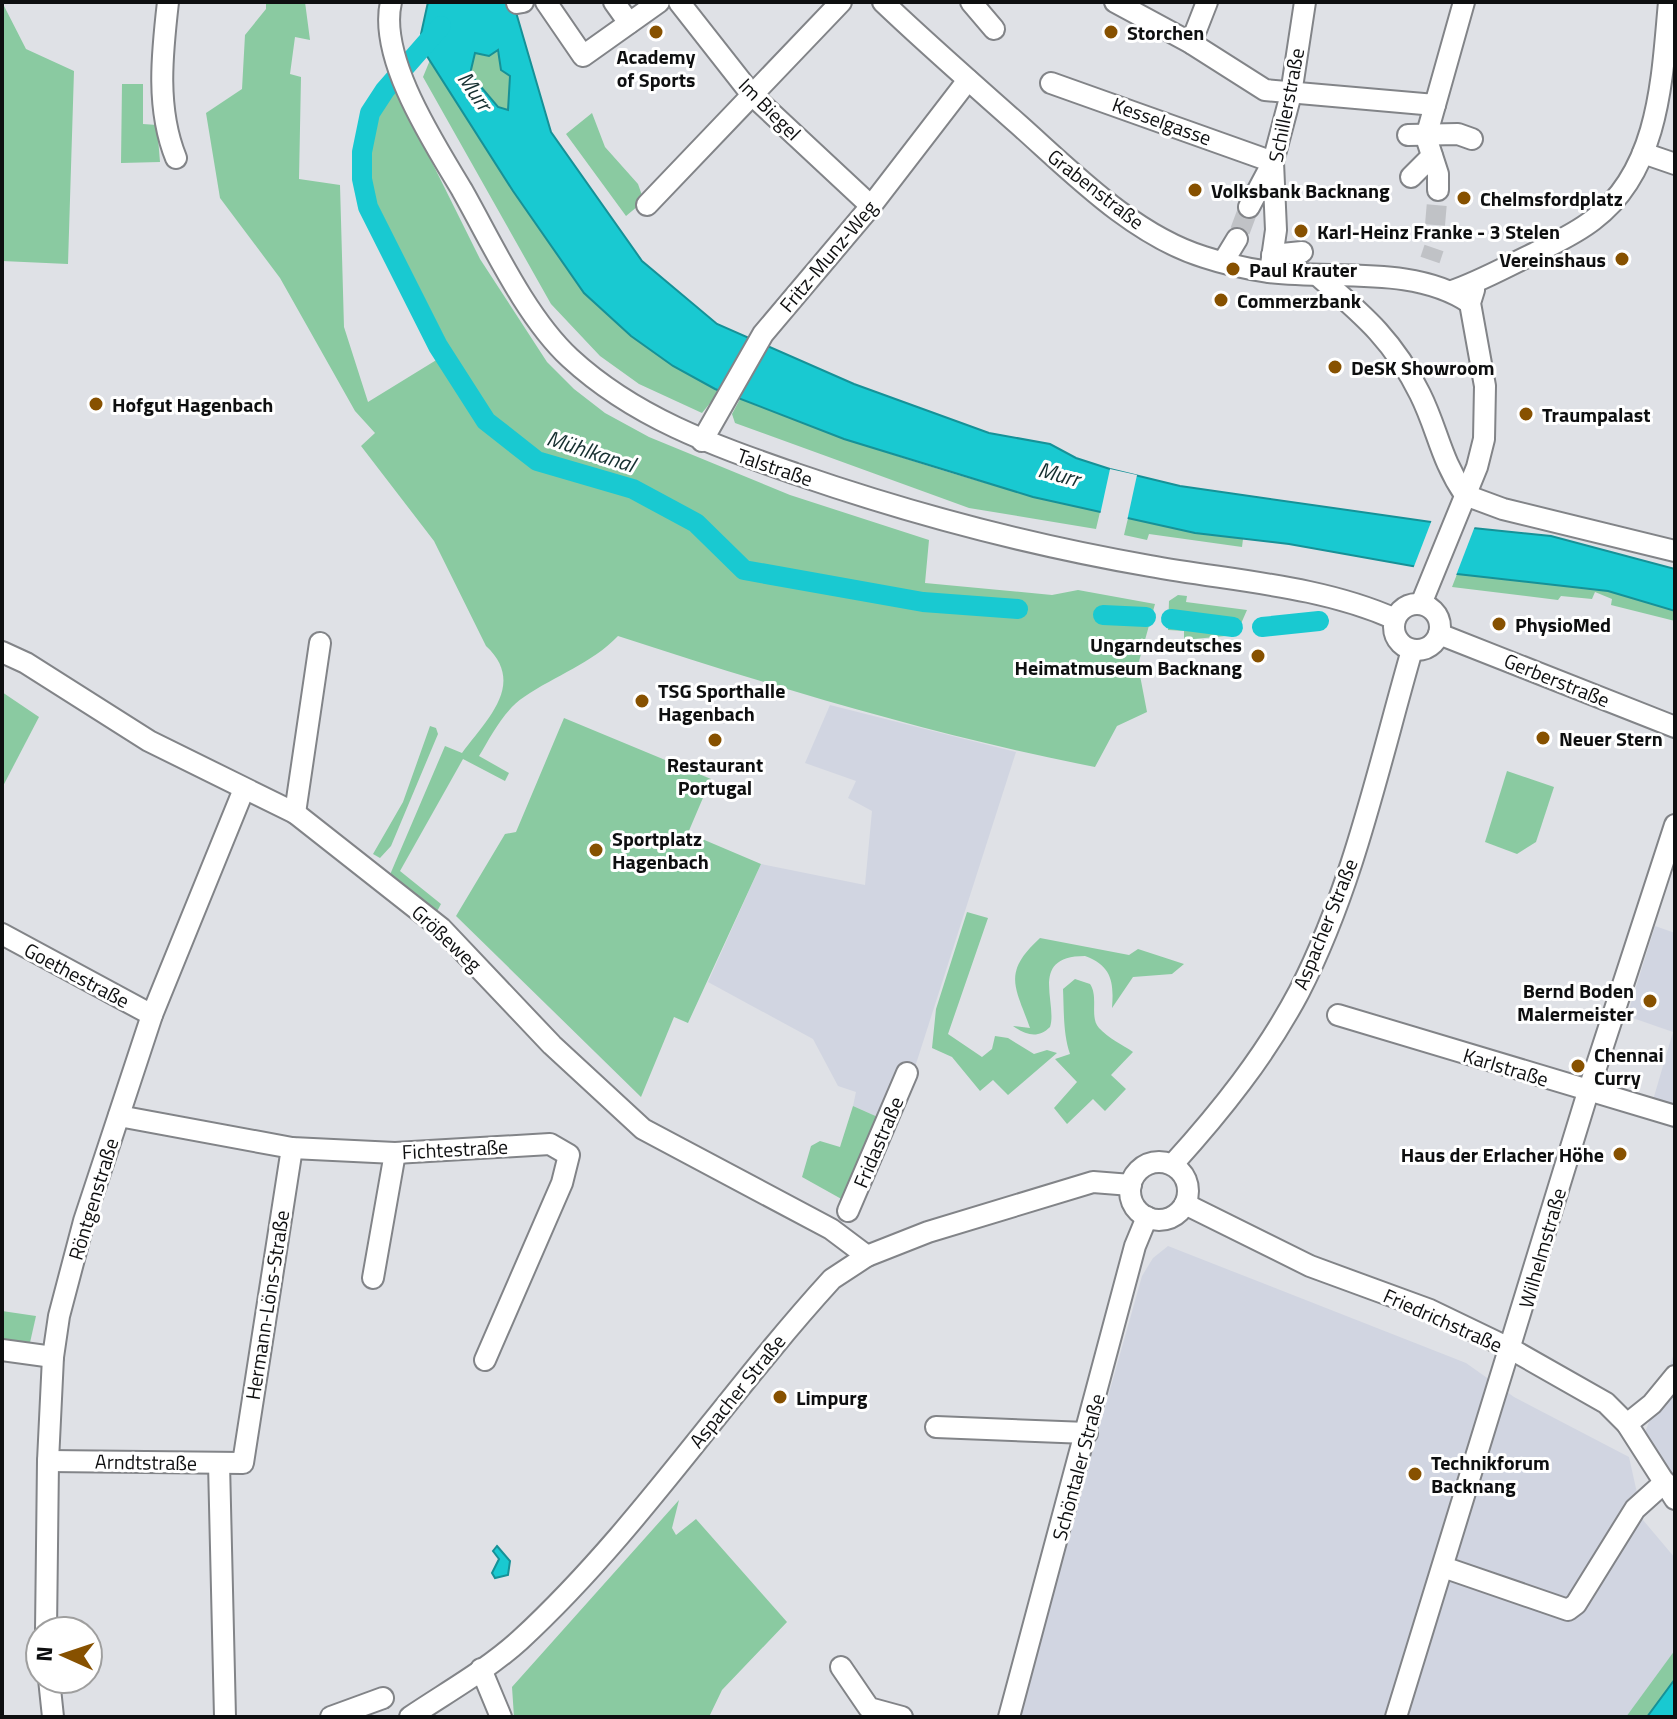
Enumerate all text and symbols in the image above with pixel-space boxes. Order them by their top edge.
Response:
place label: Storchen [1127,17,1204,48]
marker: Academy of Sports [647,23,665,41]
marker: Storchen [1102,23,1120,41]
place label: Academy of Sports [617,41,695,95]
street label: Schillerstraße [1260,45,1312,165]
water label: Murr [449,64,503,120]
street label: Im Biegel [732,71,808,147]
street label: Kesselgasse [1108,89,1216,153]
street label: Grabenstraße [1041,141,1151,237]
place label: Volksbank Backnang [1211,175,1390,206]
marker: Volksbank Backnang [1186,181,1204,199]
place label: Chelmsfordplatz [1480,183,1623,214]
marker: Chelmsfordplatz [1455,189,1473,207]
street label: Fritz-Munz-Weg [772,193,884,319]
place label: Karl-Heinz Franke - 3 Stelen [1317,216,1560,247]
marker: Karl-Heinz Franke - 3 Stelen [1292,222,1310,240]
place label: Vereinshaus [1499,244,1606,275]
marker: Vereinshaus [1613,250,1631,268]
place label: Paul Krauter [1249,254,1358,285]
marker: Paul Krauter [1224,260,1242,278]
place label: Commerzbank [1237,285,1362,316]
marker: Commerzbank [1212,291,1230,309]
place label: DeSK Showroom [1351,352,1495,383]
marker: DeSK Showroom [1326,358,1344,376]
place label: Hofgut Hagenbach [112,389,273,420]
marker: Hofgut Hagenbach [87,395,105,413]
place label: Traumpalast [1542,399,1650,430]
marker: Traumpalast [1517,405,1535,423]
water label: Mühlkanal [542,421,642,482]
street label: Talstraße [733,440,817,494]
water label: Murr [1034,452,1087,497]
place label: PhysioMed [1515,609,1611,640]
marker: PhysioMed [1490,615,1508,633]
place label: Ungarndeutsches Heimatmuseum Backnang [1015,629,1242,683]
street label: Gerberstraße [1499,645,1615,715]
marker: Ungarndeutsches Heimatmuseum Backnang [1249,647,1267,665]
place label: TSG Sporthalle Hagenbach [658,675,785,729]
marker: TSG Sporthalle Hagenbach [633,692,651,710]
place label: Neuer Stern [1559,723,1663,754]
marker: Neuer Stern [1534,729,1552,747]
marker: Restaurant Portugal [706,731,724,749]
place label: Restaurant Portugal [667,749,763,803]
place label: Sportplatz Hagenbach [612,823,709,877]
marker: Sportplatz Hagenbach [587,841,605,859]
street label: Aspacher Straße [1285,854,1365,994]
street label: Größeweg [405,897,489,979]
street label: Goethestraße [19,934,135,1016]
place label: Bernd Boden Malermeister [1517,975,1635,1029]
marker: Bernd Boden Malermeister [1641,992,1659,1010]
street label: Karlstraße [1459,1039,1553,1095]
place label: Chennai Curry [1594,1039,1664,1093]
marker: Chennai Curry [1569,1057,1587,1075]
street label: Fridastraße [845,1091,911,1193]
street label: Fichtestraße [401,1131,509,1167]
street label: Röntgenstraße [60,1134,126,1264]
place label: Haus der Erlacher Höhe [1401,1139,1604,1170]
marker: Haus der Erlacher Höhe [1611,1145,1629,1163]
street label: Wilhelmstraße [1510,1184,1574,1312]
street label: Hermann-Löns-Straße [237,1208,297,1402]
street label: Friedrichstraße [1378,1280,1508,1360]
street label: Aspacher Straße [681,1327,793,1455]
place label: Limpurg [796,1382,868,1413]
marker: Limpurg [771,1388,789,1406]
street label: Schöntaler Straße [1044,1390,1112,1544]
street label: Arndtstraße [95,1446,197,1478]
place label: Technikforum Backnang [1431,1447,1550,1501]
marker: Technikforum Backnang [1406,1465,1424,1483]
north arrow [24,1615,104,1695]
text: N [27,1645,61,1662]

